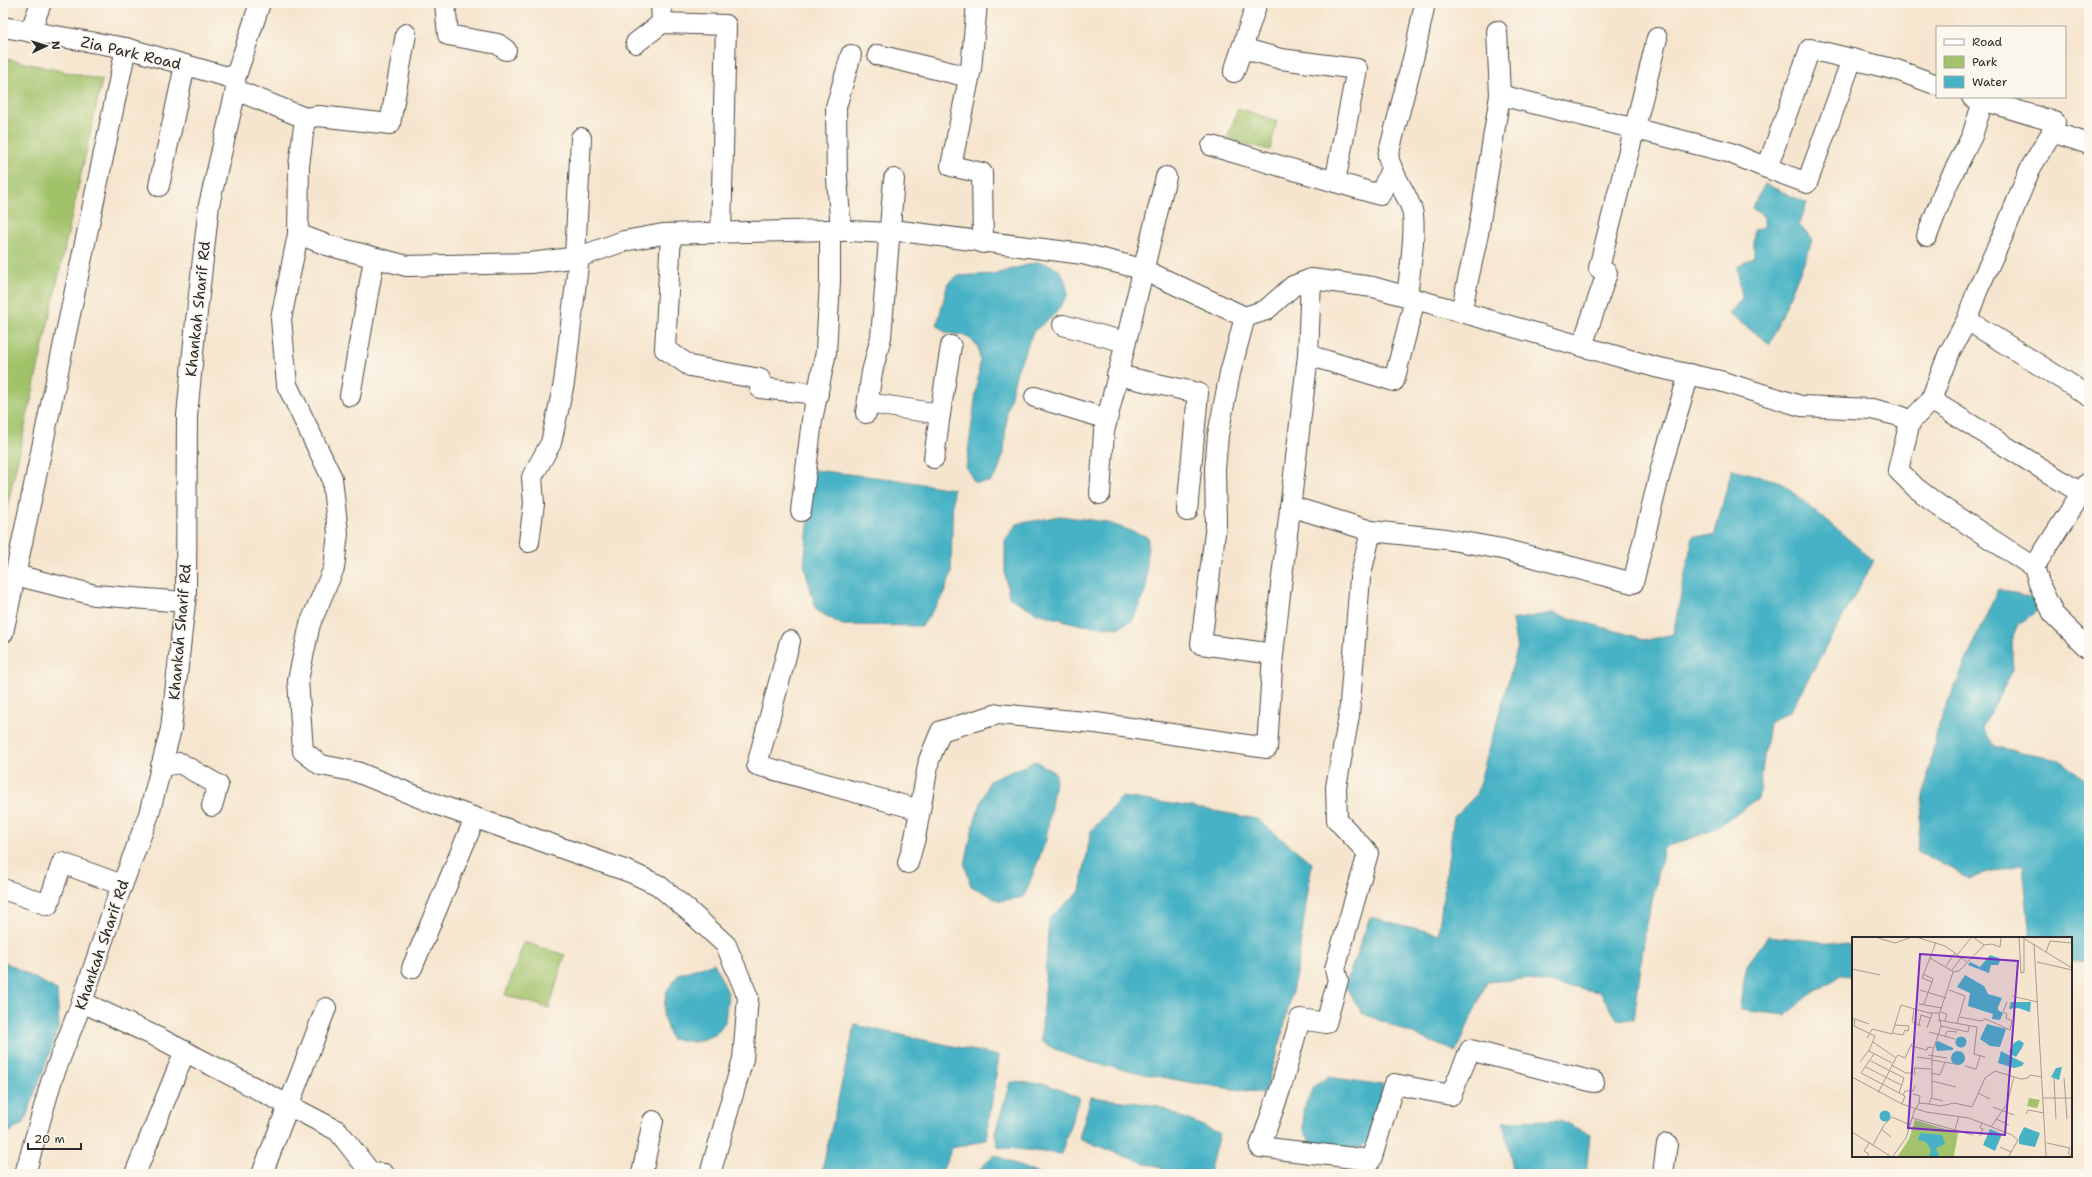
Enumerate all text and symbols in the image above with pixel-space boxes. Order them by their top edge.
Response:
north arrow [26,26,66,66]
legend [1936,26,2066,98]
street label: Zia Park Road [79,32,184,74]
text: Road [1972,34,2003,50]
text: N [48,40,63,50]
text: Park [1972,54,1998,70]
text: Water [1972,74,2008,90]
street label: Khankah Sharif Rd [181,240,215,378]
street label: Khankah Sharif Rd [164,563,196,701]
street label: Khankah Sharif Rd [70,877,134,1013]
inset map [1852,937,2072,1157]
scale bar [28,1125,81,1151]
text: 20 m [34,1131,65,1147]

